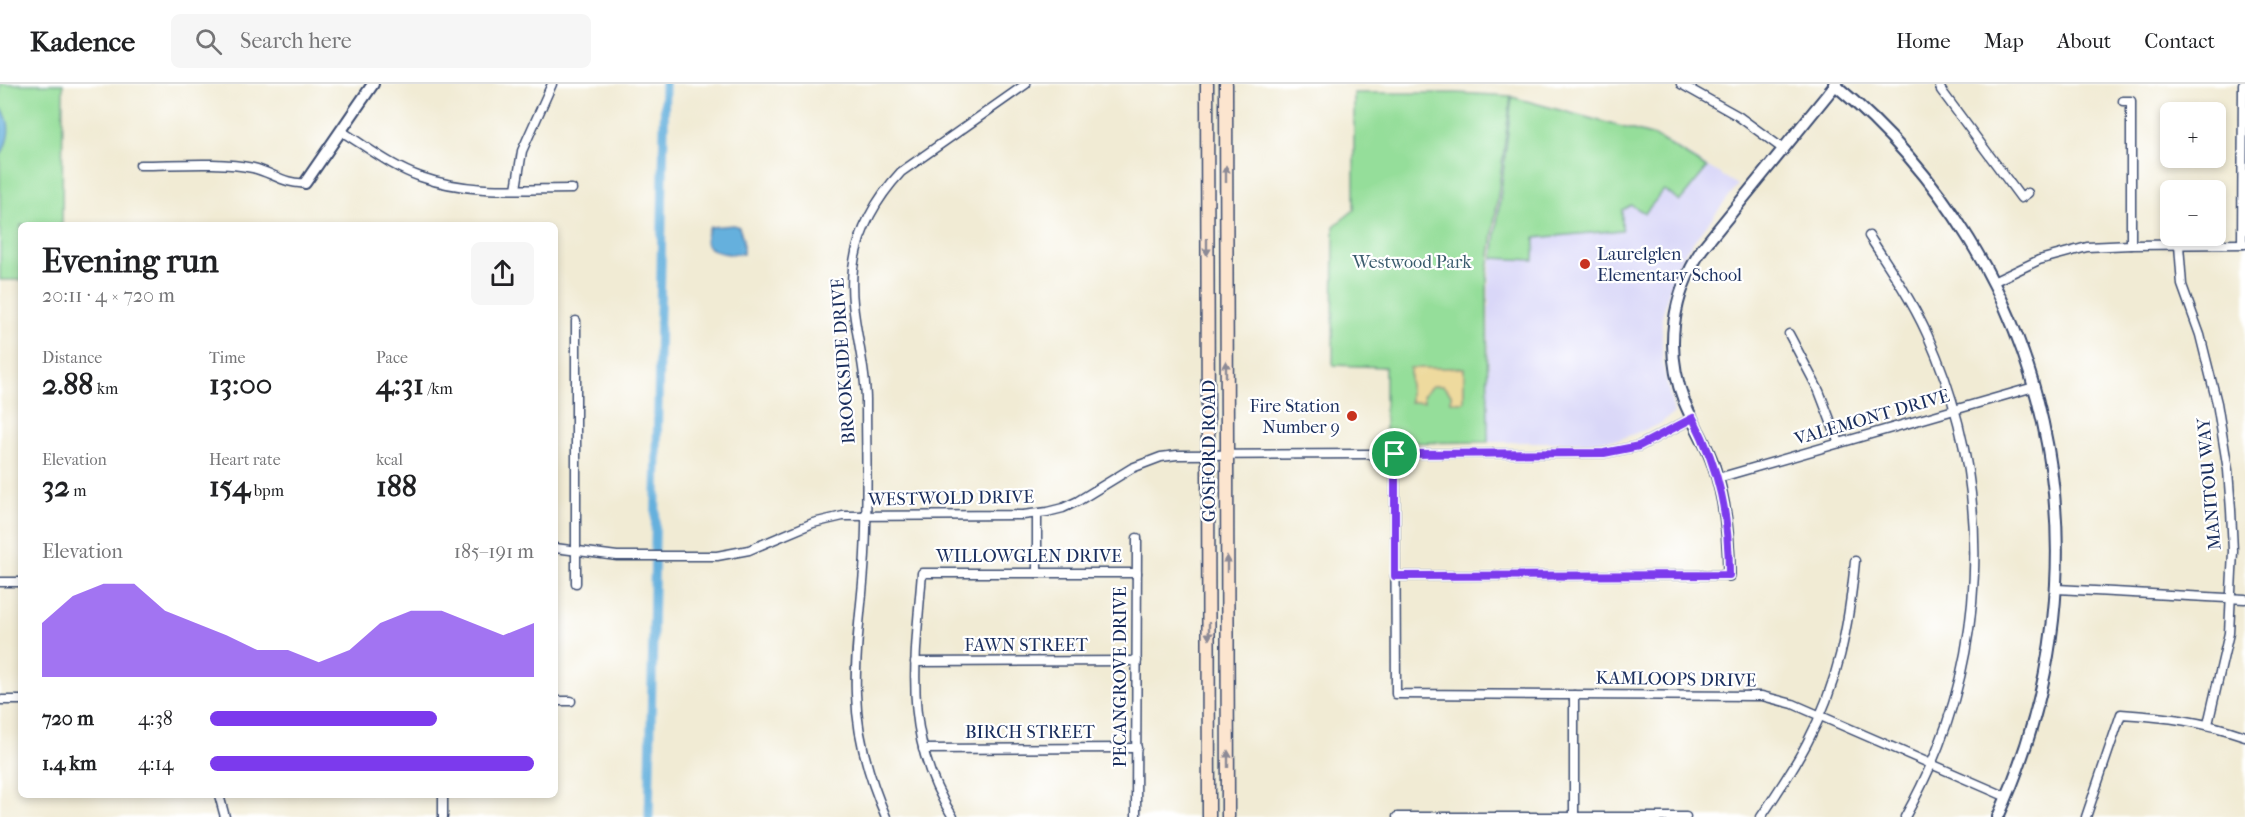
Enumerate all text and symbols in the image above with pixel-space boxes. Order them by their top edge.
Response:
search box [171,14,591,68]
text: Kadence [30,25,135,58]
icon: search [192,25,225,58]
text: Search here [240,28,352,54]
text: Home [1896,29,1951,53]
text: Map [1984,29,2024,53]
text: About [2057,29,2111,53]
text: Contact [2144,29,2215,53]
map controls [2160,102,2226,246]
button: + [2160,102,2226,168]
one-way arrow [1221,164,1231,183]
button: − [2160,180,2226,246]
one-way arrow [1202,238,1212,257]
text: Evening run [42,242,219,281]
button: share [471,242,534,305]
place label: Laurelglen Elementary School [1597,244,1742,286]
park label: Westwood Park [1351,252,1472,273]
marker: Laurelglen Elementary School [1578,257,1592,271]
street label: BROOKSIDE DRIVE [827,277,860,445]
text: 20:11 · 4 × 720 m [42,284,175,307]
text: Distance [42,348,102,367]
text: Time [209,348,245,367]
text: Pace [376,348,408,367]
one-way arrow [1221,359,1231,378]
text: 2.88 [42,367,93,402]
text: 13:00 [209,367,272,402]
text: 4:31 [376,367,424,402]
text: km [93,379,118,398]
text: /km [424,379,453,398]
street label: GOSFORD ROAD [1199,380,1220,522]
street label: VALEMONT DRIVE [1791,385,1952,450]
place label: Fire Station Number 9 [1250,396,1341,438]
marker: Fire Station Number 9 [1345,409,1359,423]
street label: MANITOU WAY [2193,416,2226,551]
pin [1369,428,1420,479]
icon: arrive [1378,437,1411,470]
text: Elevation [42,450,107,469]
text: Heart rate [209,450,281,469]
text: kcal [376,450,403,469]
text: 32 [42,469,70,504]
text: 154 [209,469,250,504]
text: 188 [376,469,417,504]
text: m [70,481,86,500]
text: bpm [250,481,284,500]
street label: WESTWOLD DRIVE [867,487,1034,510]
text: Elevation [42,540,123,563]
text: 185–191 m [454,540,534,563]
street label: WILLOWGLEN DRIVE [935,546,1122,567]
one-way arrow [1222,554,1232,573]
street label: PECANGROVE DRIVE [1110,586,1131,768]
one-way arrow [1204,622,1213,641]
street label: FAWN STREET [964,635,1089,656]
street label: KAMLOOPS DRIVE [1595,668,1757,691]
text: 720 m [42,707,94,730]
text: 4:38 [138,707,173,730]
street label: BIRCH STREET [965,722,1096,743]
one-way arrow [1223,749,1233,768]
text: 1.4 km [42,752,97,775]
text: 4:14 [138,752,174,775]

